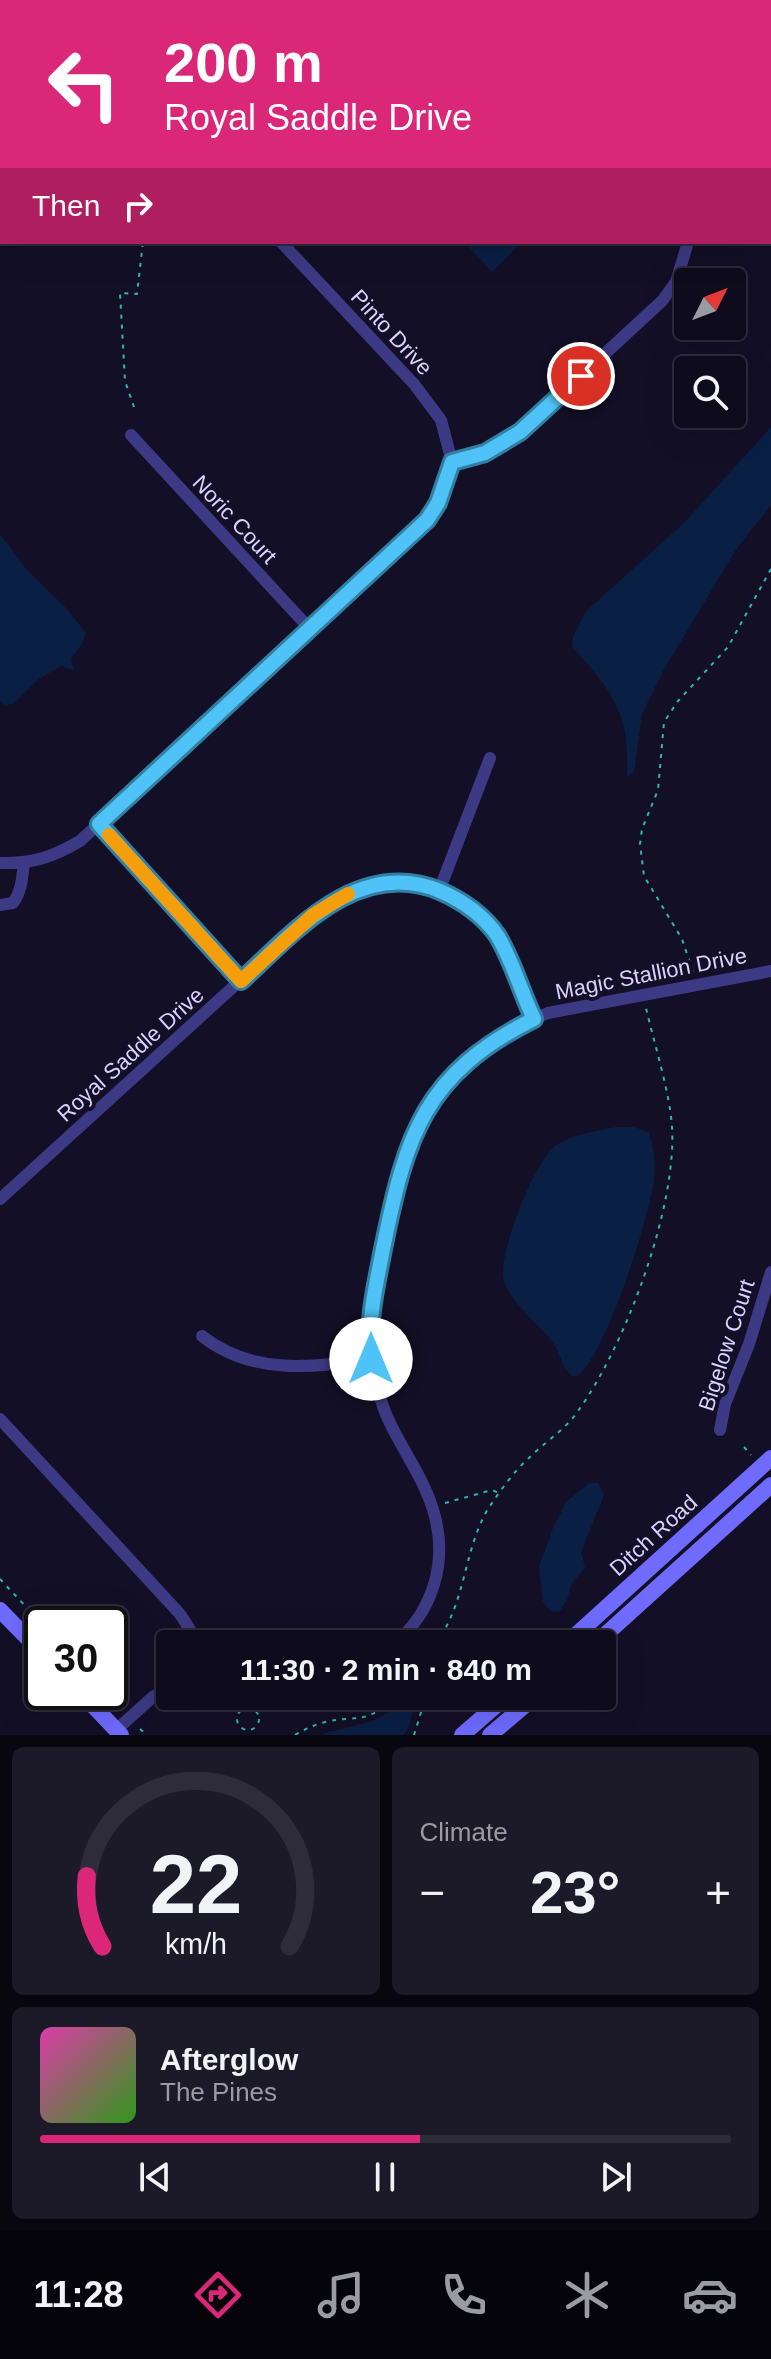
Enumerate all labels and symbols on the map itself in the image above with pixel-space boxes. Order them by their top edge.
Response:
north arrow [674,268,746,340]
street label: Pinto Drive [346,284,437,380]
pin [547,342,615,410]
street label: Noric Court [188,470,282,569]
street label: Magic Stallion Drive [553,943,749,1004]
street label: Royal Saddle Drive [52,982,209,1127]
street label: Bigelow Court [693,1276,760,1414]
position arrow [329,1317,413,1401]
street label: Ditch Road [605,1490,702,1581]
speed limit sign: 30 [24,1606,128,1710]

